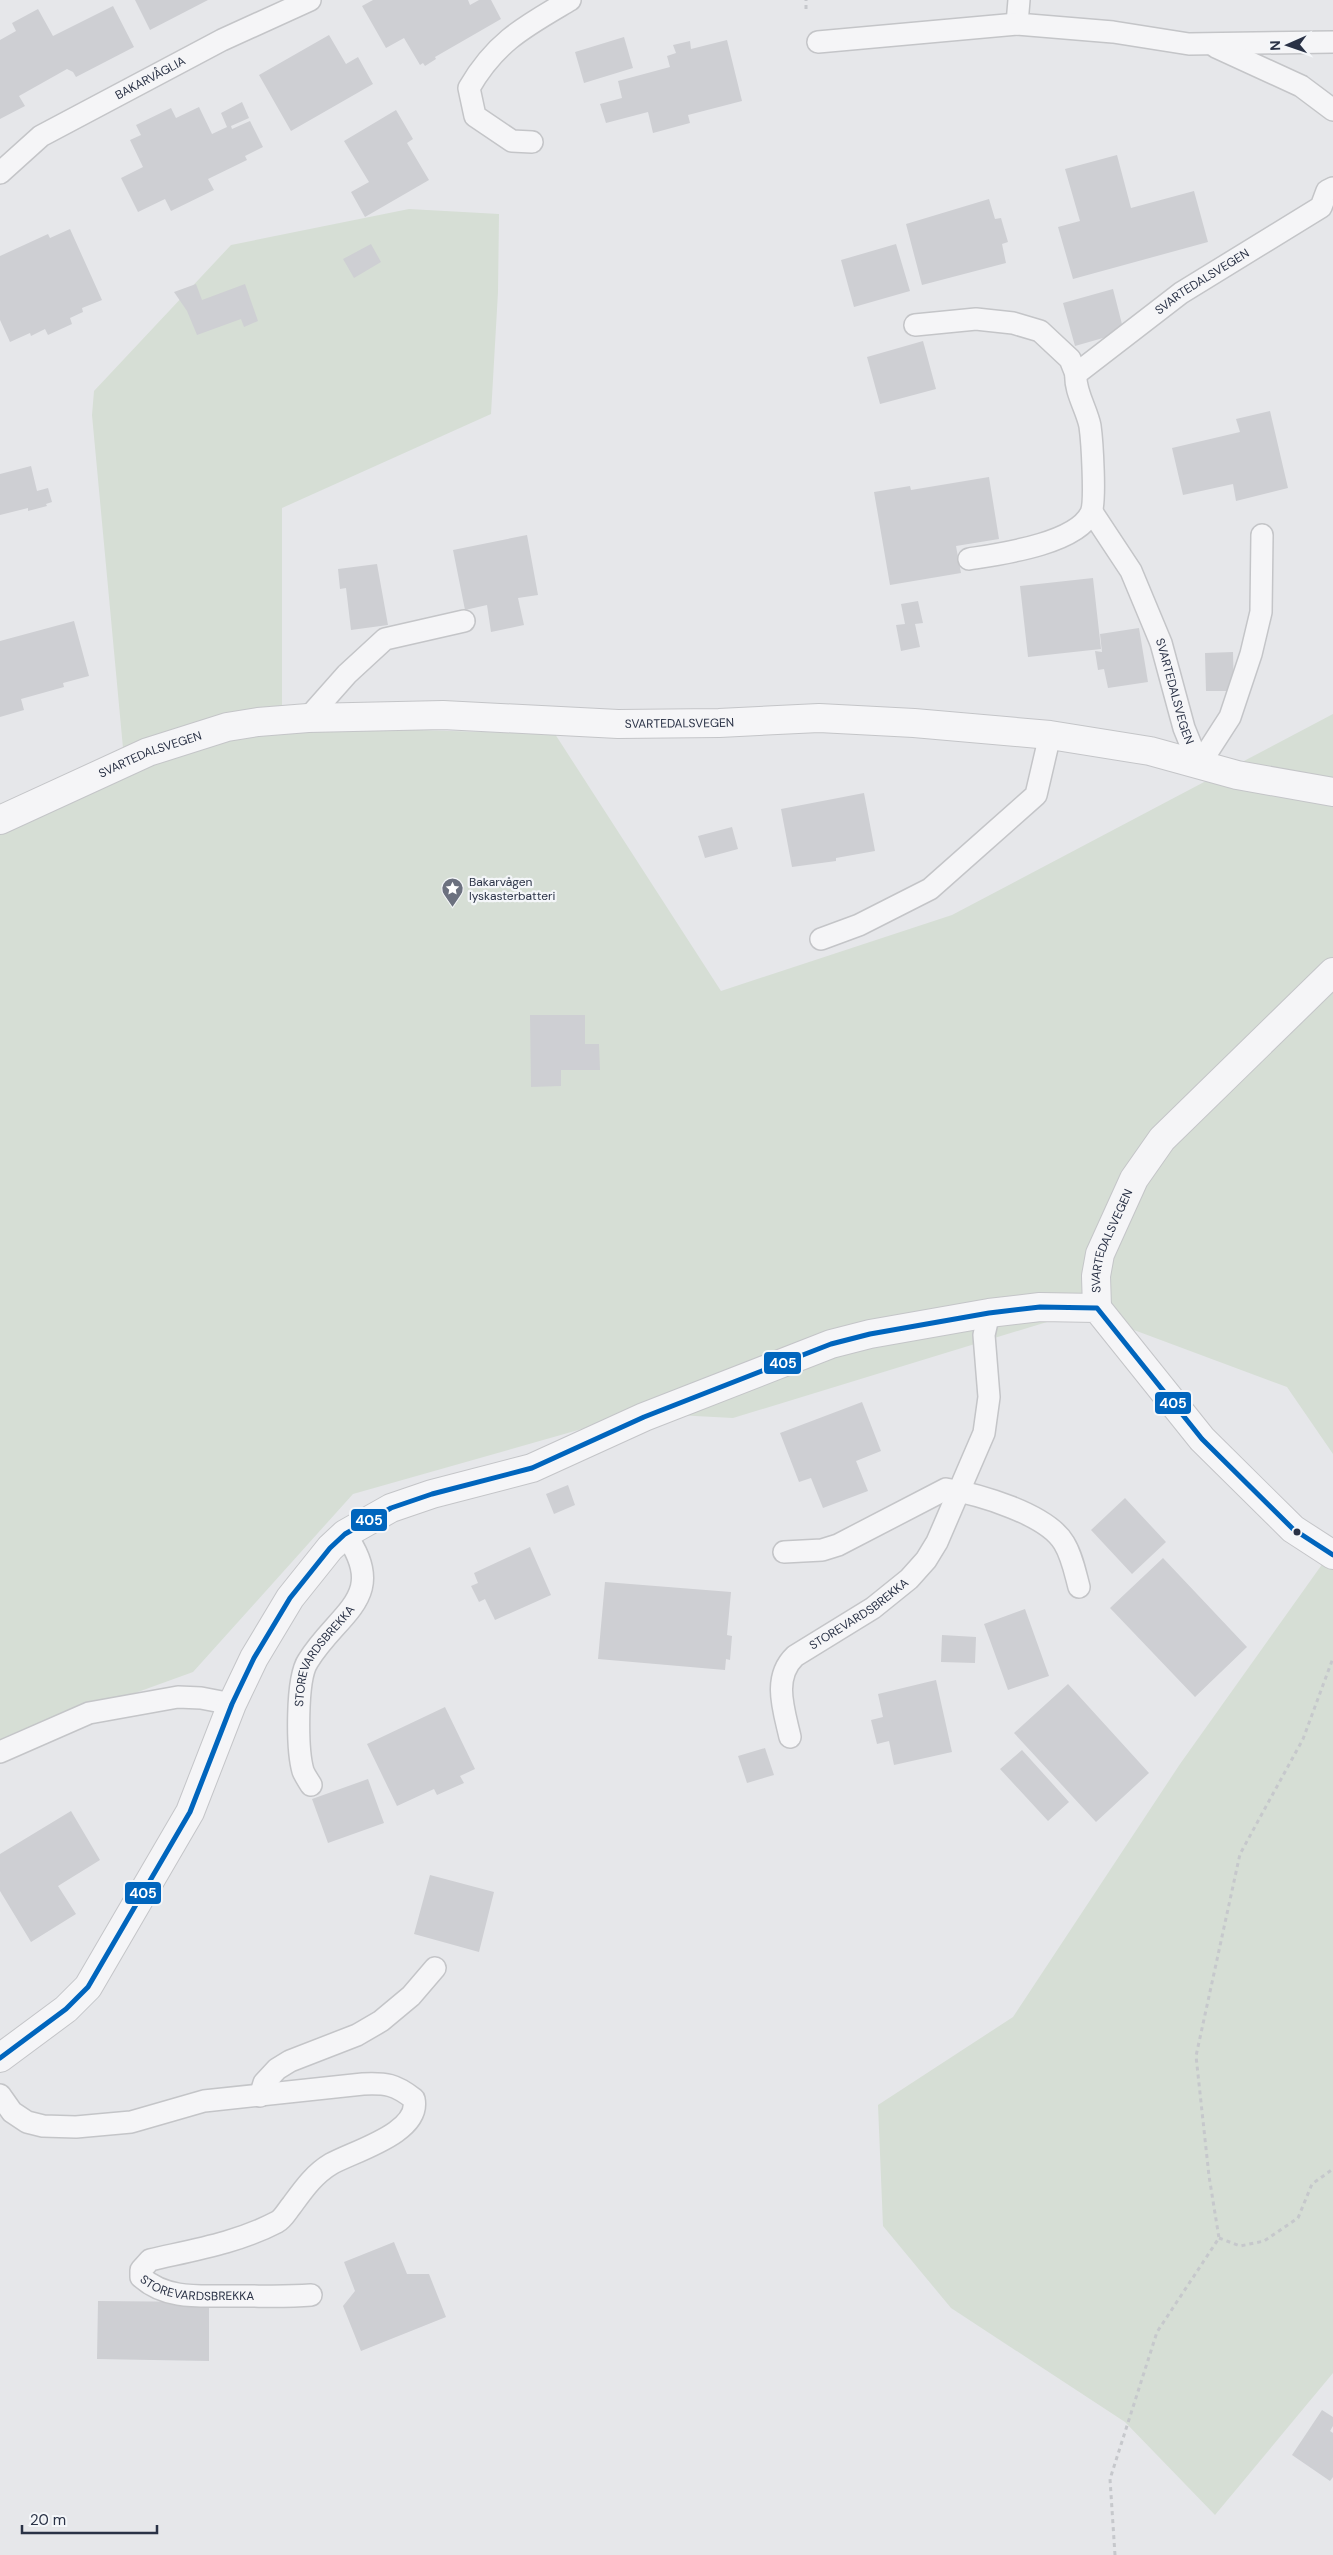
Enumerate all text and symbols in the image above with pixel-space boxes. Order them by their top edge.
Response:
north arrow [1263,20,1313,70]
text: N [1266,40,1284,51]
street label: BAKARVÅGLIA [112,53,188,103]
street label: SVARTEDALSVEGEN [1152,245,1252,318]
street label: SVARTEDALSVEGEN [1152,636,1198,747]
street label: SVARTEDALSVEGEN [625,714,735,732]
street label: SVARTEDALSVEGEN [96,728,204,782]
place label: Bakarvågen lyskasterbatteri [469,874,555,904]
place icon: Bakarvågen lyskasterbatteri [441,877,465,908]
street label: SVARTEDALSVEGEN [1088,1187,1136,1293]
line badge: 405 [763,1351,802,1375]
text: 405 [769,1354,797,1372]
line badge: 405 [1154,1391,1192,1415]
text: 405 [1159,1394,1187,1412]
line badge: 405 [350,1508,388,1532]
text: 405 [355,1511,383,1529]
unlabelled marker [1292,1527,1302,1537]
street label: STOREVARDSBREKKA [806,1575,912,1653]
street label: STOREVARDSBREKKA [291,1602,358,1707]
line badge: 405 [124,1881,162,1905]
text: 405 [129,1884,157,1902]
street label: STOREVARDSBREKKA [137,2271,254,2304]
scale bar [22,2502,158,2534]
text: 20 m [30,2510,66,2530]

